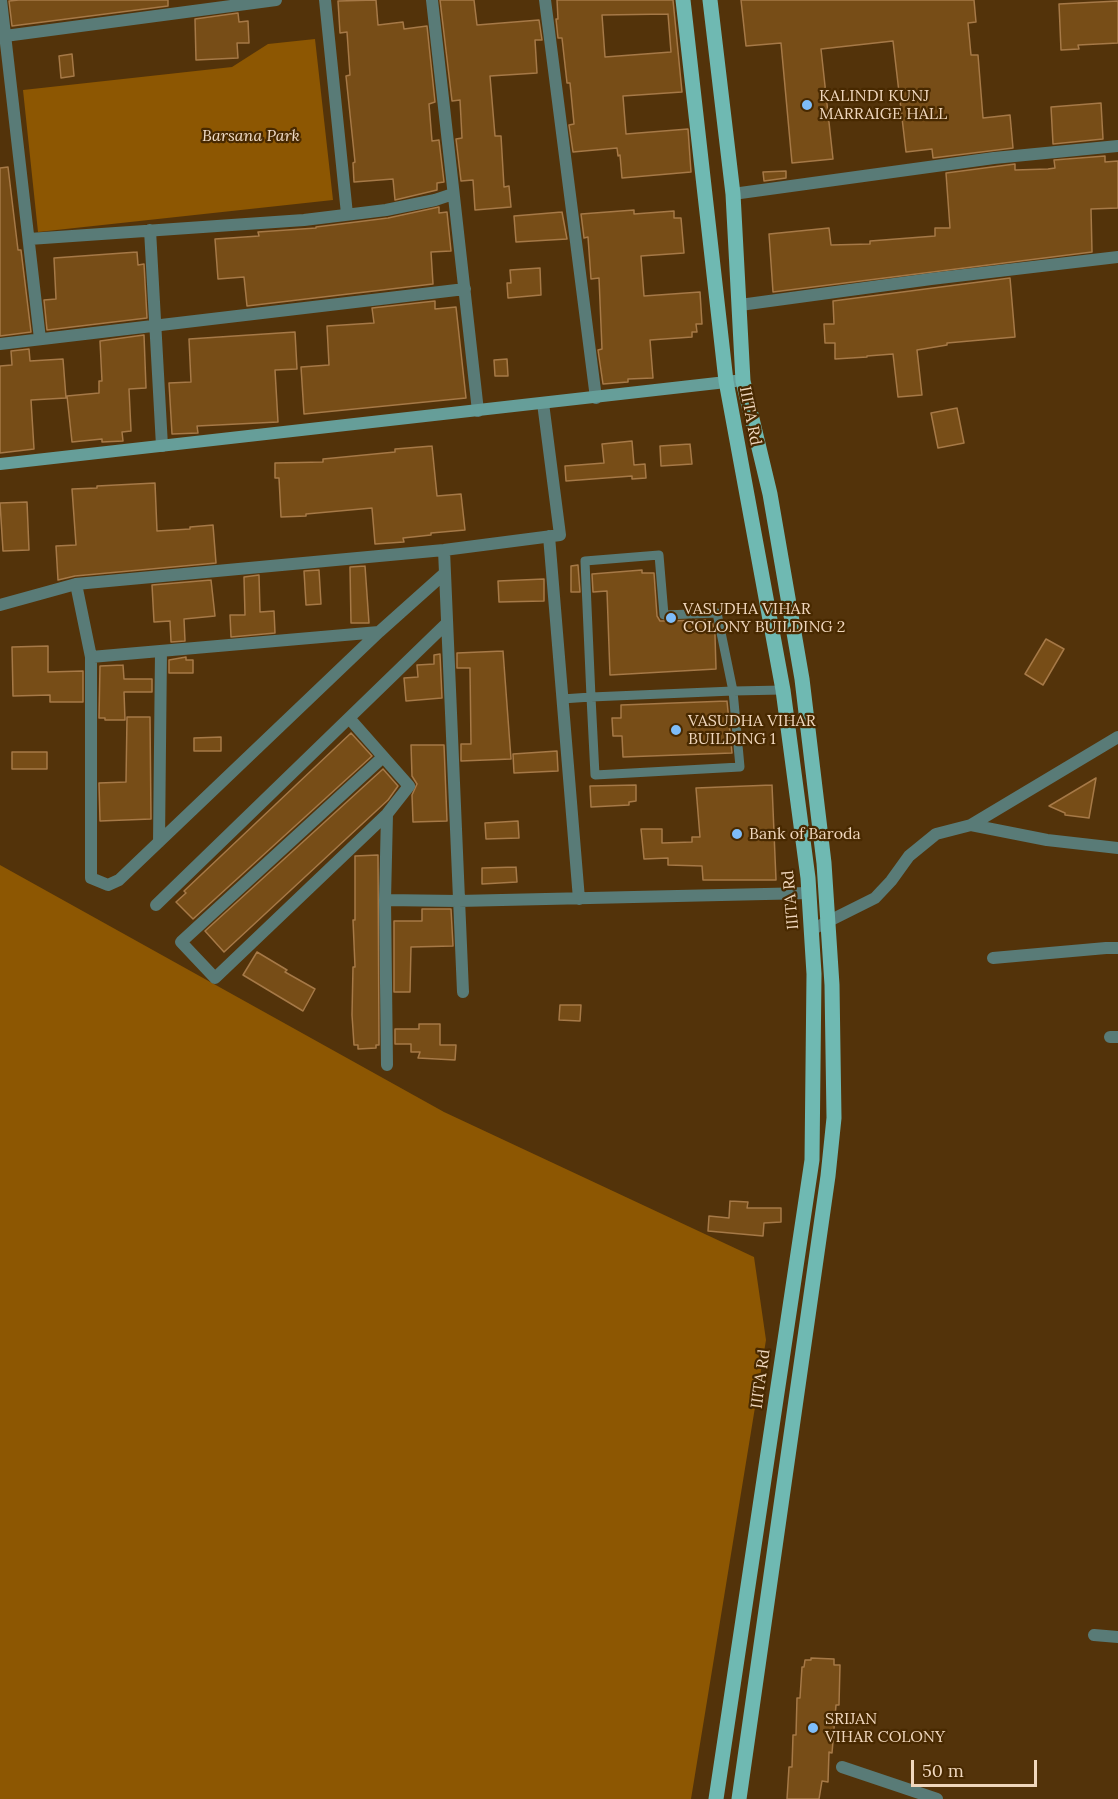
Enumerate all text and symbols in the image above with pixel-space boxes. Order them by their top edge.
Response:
place label: KALINDI KUNJ MARRAIGE HALL [819,86,947,124]
marker: KALINDI KUNJ MARRAIGE HALL [800,98,814,112]
park label: Barsana Park [202,126,300,146]
street label: IIITA Rd [735,385,765,447]
place label: VASUDHA VIHAR COLONY BUILDING 2 [683,599,845,637]
marker: VASUDHA VIHAR COLONY BUILDING 2 [664,611,678,625]
place label: VASUDHA VIHAR BUILDING 1 [688,711,816,749]
marker: VASUDHA VIHAR BUILDING 1 [669,723,683,737]
place label: Bank of Baroda [749,824,861,844]
marker: Bank of Baroda [730,827,744,841]
street label: IIITA Rd [779,869,803,931]
street label: IIITA Rd [747,1348,775,1410]
place label: SRIJAN VIHAR COLONY [825,1709,945,1747]
marker: SRIJAN VIHAR COLONY [806,1721,820,1735]
scale bar [914,1748,1040,1786]
text: 50 m [922,1759,964,1782]

